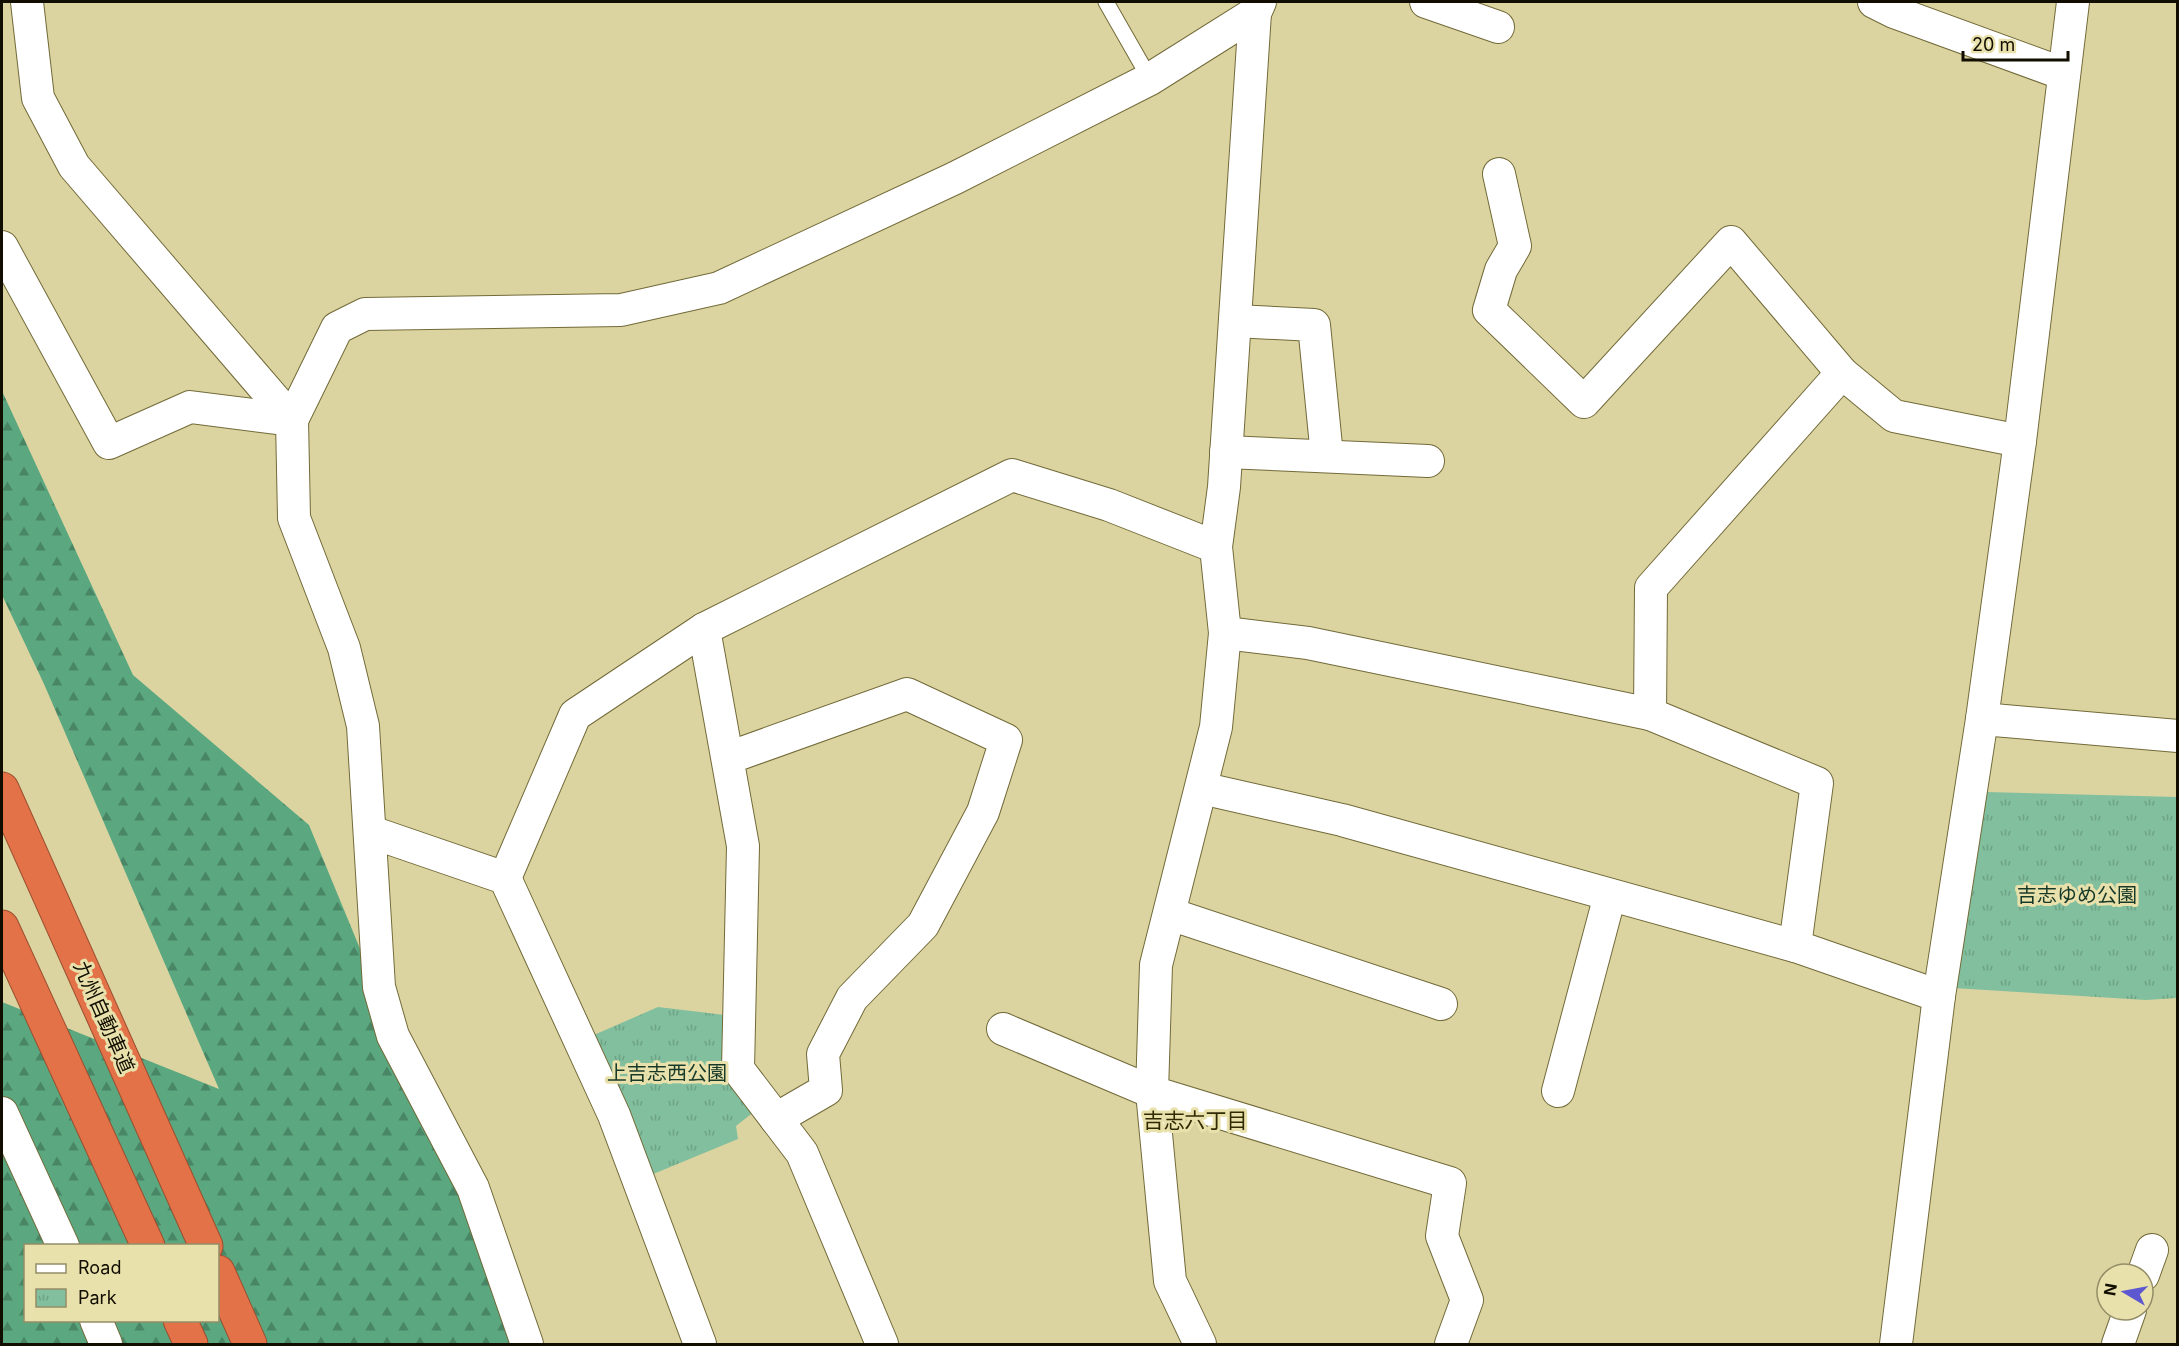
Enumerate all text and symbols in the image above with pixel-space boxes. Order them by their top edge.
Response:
scale bar [1963,24,2068,62]
text: 20 m [1972,34,2015,55]
park label: 吉志ゆめ公園 [2017,883,2137,907]
street label: 九州自動車道 [69,957,139,1077]
park label: 上吉志西公園 [607,1061,727,1085]
district label: 吉志六丁目 [1143,1108,1248,1133]
legend [24,1244,219,1322]
text: Road [78,1257,121,1278]
north arrow [2095,1262,2155,1322]
text: N [2099,1282,2121,1297]
text: Park [78,1287,117,1308]

